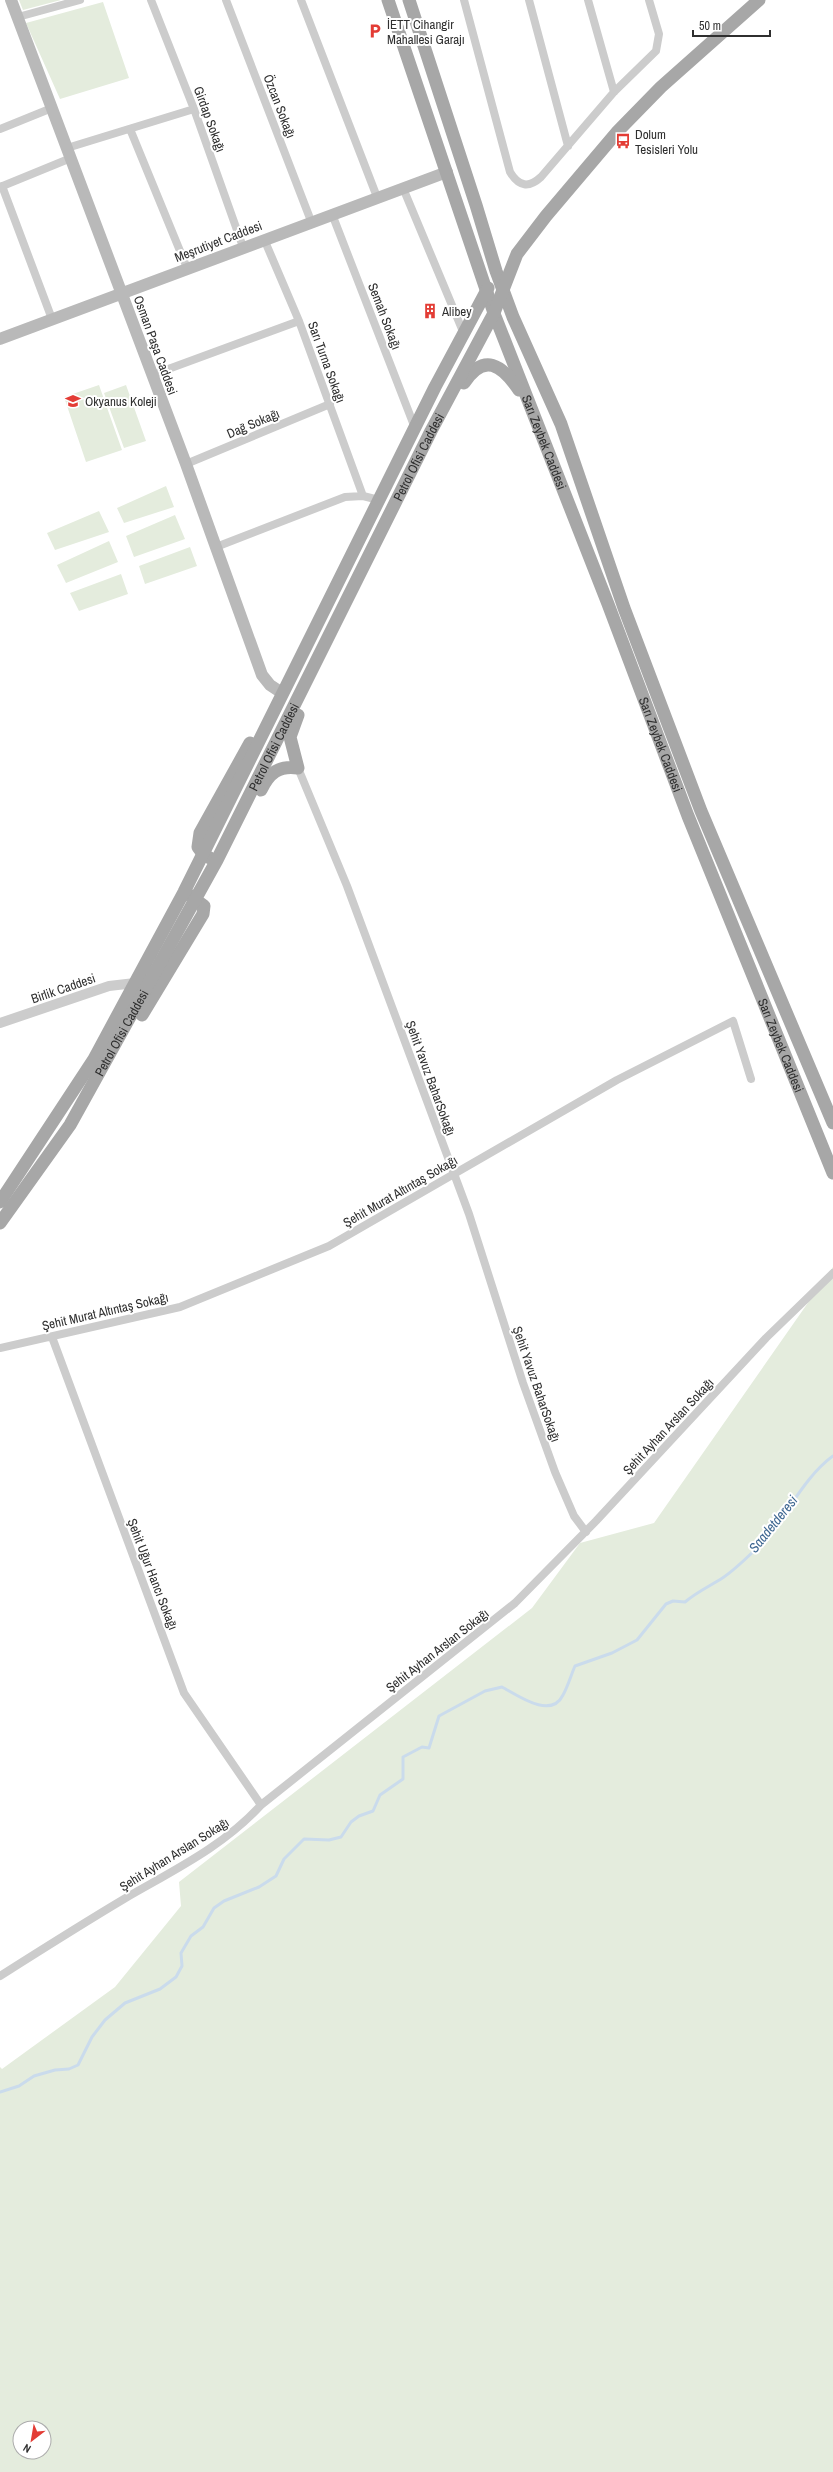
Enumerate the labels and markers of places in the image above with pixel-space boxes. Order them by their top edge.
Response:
place label: İETT Cihangir Mahallesi Garajı [387,16,465,48]
parking icon: İETT Cihangir Mahallesi Garajı [366,22,384,40]
place label: Dolum Tesisleri Yolu [635,126,698,158]
bus stop icon: Dolum Tesisleri Yolu [614,132,632,150]
building icon: Alibey [421,302,439,320]
place label: Alibey [441,303,472,320]
school or university icon: Okyanus Koleji [64,392,82,410]
place label: Okyanus Koleji [85,393,157,410]

